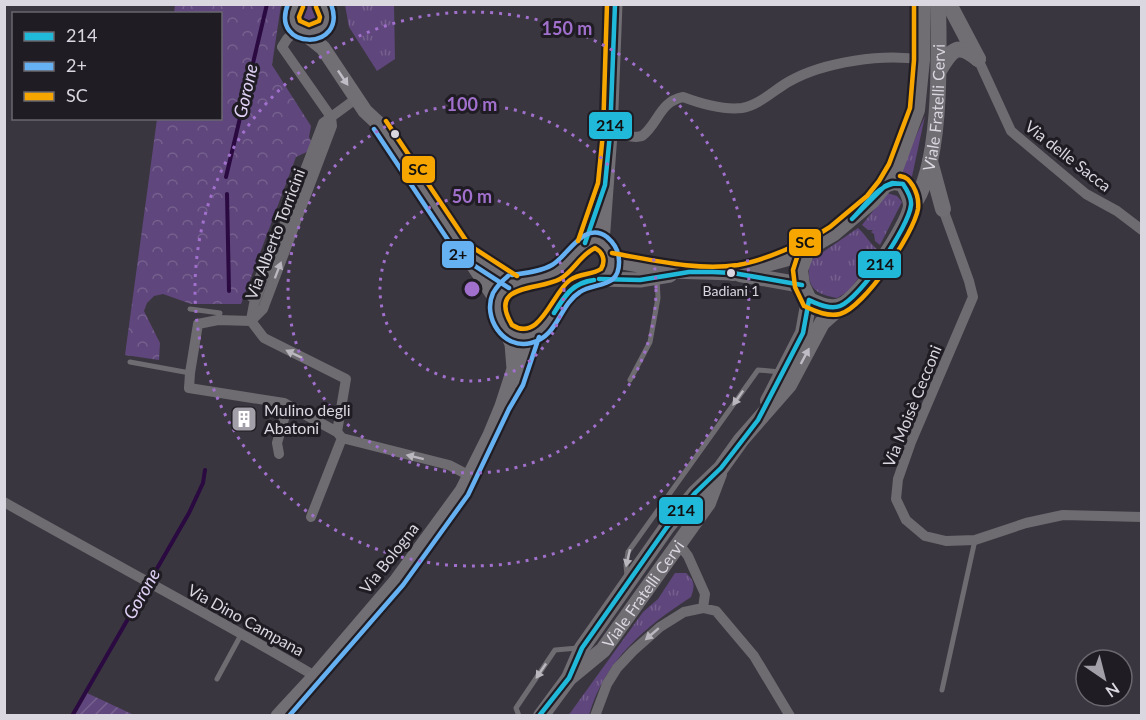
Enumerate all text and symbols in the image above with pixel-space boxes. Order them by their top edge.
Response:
legend [12,12,222,120]
text: 150 m [542,17,592,39]
text: 214 [66,24,97,46]
street label: Viale Fratelli Cervi [918,44,948,173]
text: 2+ [66,54,87,76]
water label: Gorone [228,62,262,120]
one-way arrow [337,70,348,86]
text: SC [66,84,88,106]
text: 100 m [447,93,497,115]
line badge: 214 [588,111,633,140]
text: 214 [596,115,624,134]
street label: Via delle Sacca [1022,116,1115,195]
unlabelled marker [389,128,401,140]
line badge: SC [401,155,436,184]
text: SC [408,159,428,178]
street label: Via Alberto Torricini [241,166,308,302]
text: 50 m [452,185,492,207]
line badge: SC [788,228,822,257]
text: SC [795,232,815,251]
line badge: 2+ [441,240,475,269]
text: 2+ [449,244,467,263]
line badge: 214 [857,250,902,279]
text: 214 [866,254,894,273]
one-way arrow [274,261,283,279]
marker: Badiani 1 [725,267,737,279]
centre of rings [462,279,482,299]
place label: Badiani 1 [703,282,759,299]
street label: Via Moisè Cecconi [878,342,945,469]
one-way arrow [800,348,810,365]
one-way arrow [286,349,303,359]
one-way arrow [732,390,744,406]
place label: Mulino degli Abatoni [264,400,351,437]
building icon: Mulino degli Abatoni [229,404,259,434]
one-way arrow [406,451,424,461]
line badge: 214 [658,496,704,525]
text: 214 [667,500,695,519]
street label: Via Bologna [355,519,422,597]
street label: Viale Fratelli Cervi [598,536,687,651]
one-way arrow [623,549,633,567]
water label: Gorone [118,564,164,623]
street label: Via Dino Campana [185,580,308,659]
one-way arrow [645,627,660,640]
north arrow [1074,648,1134,708]
one-way arrow [535,663,547,679]
text: N [1102,679,1123,702]

